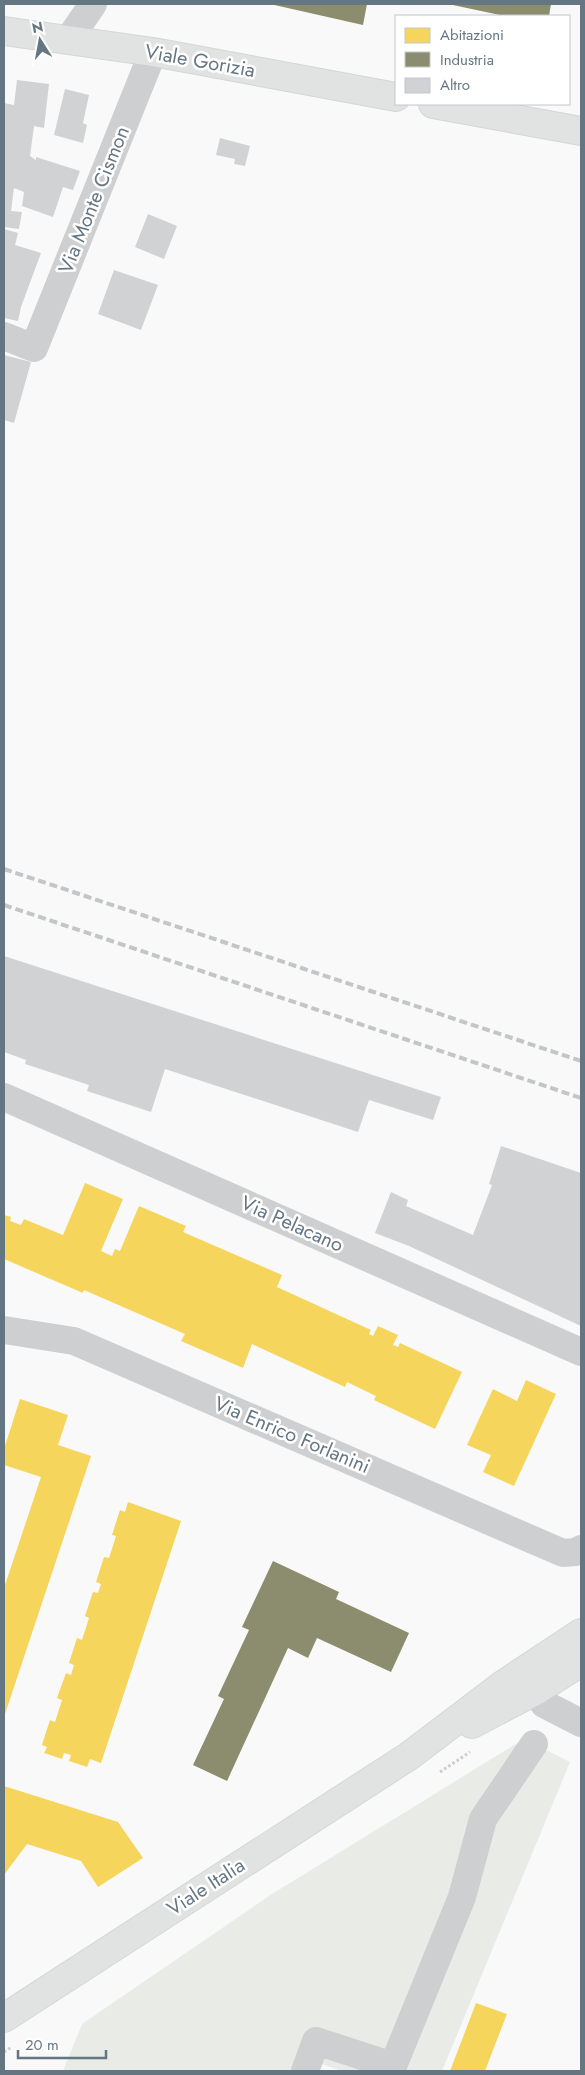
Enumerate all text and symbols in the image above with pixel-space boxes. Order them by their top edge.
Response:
north arrow [15,15,65,65]
legend [395,15,570,105]
text: N [30,16,45,38]
text: Abitazioni [440,24,504,46]
street label: Viale Gorizia [143,37,257,85]
text: Industria [440,49,494,71]
text: Altro [440,74,470,96]
street label: Via Monte Cismon [51,122,137,278]
street label: Via Pelacano [236,1188,348,1260]
street label: Via Enrico Forlanini [210,1389,374,1481]
street label: Viale Italia [161,1851,251,1923]
scale bar [18,2028,105,2060]
text: 20 m [25,2034,59,2056]

